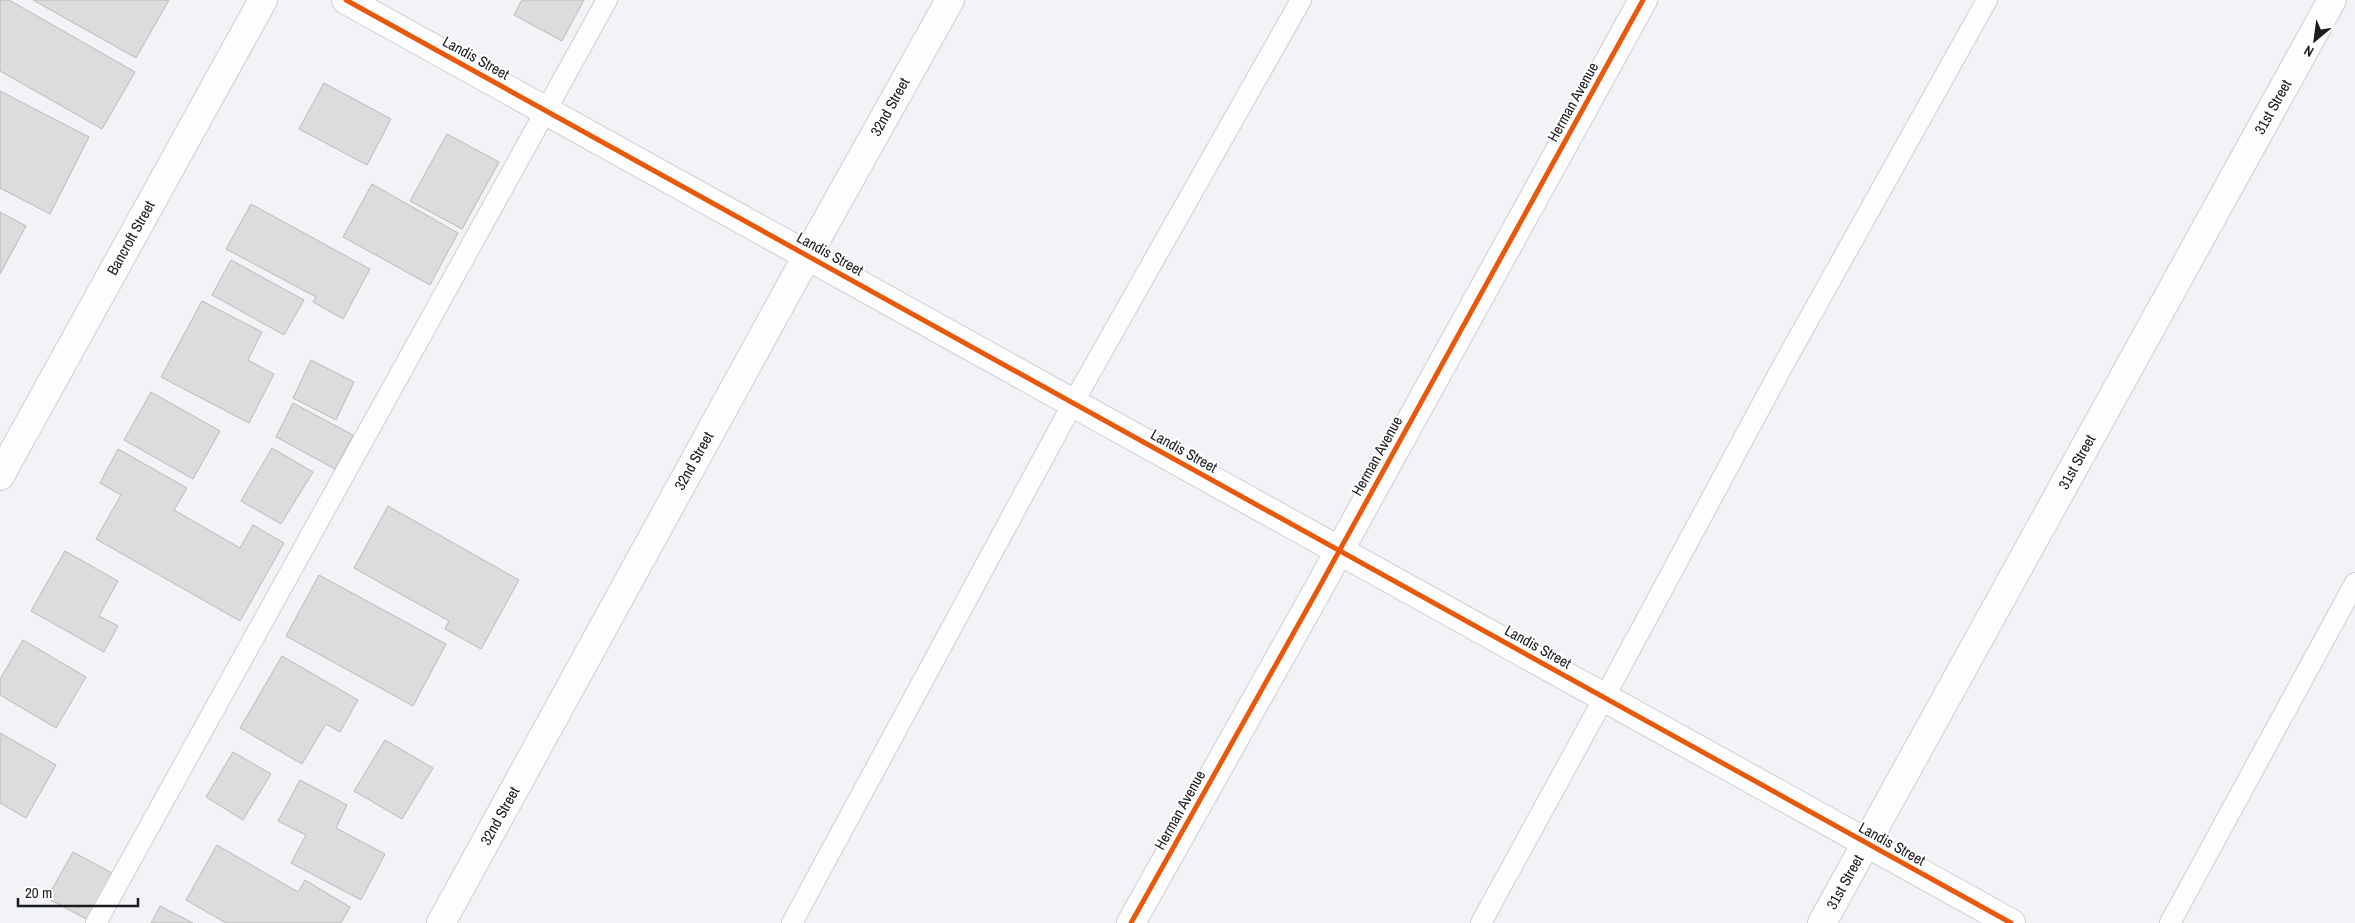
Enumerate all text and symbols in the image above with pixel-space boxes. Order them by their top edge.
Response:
north arrow [2290,15,2340,65]
street label: Landis Street [439,31,514,85]
text: N [2301,41,2317,61]
street label: Herman Avenue [1542,58,1603,145]
street label: 32nd Street [865,73,914,140]
street label: 31st Street [2249,75,2296,138]
street label: Bancroft Street [101,196,160,279]
street label: Landis Street [793,227,868,281]
street label: Herman Avenue [1346,412,1407,499]
street label: Landis Street [1147,424,1222,478]
street label: 32nd Street [669,427,718,494]
street label: 31st Street [2053,430,2100,493]
street label: Landis Street [1501,620,1576,674]
street label: Herman Avenue [1149,766,1210,853]
street label: 32nd Street [475,782,524,849]
street label: Landis Street [1855,817,1930,871]
street label: 31st Street [1821,850,1868,913]
scale bar [18,876,138,908]
text: 20 m [25,882,52,903]

